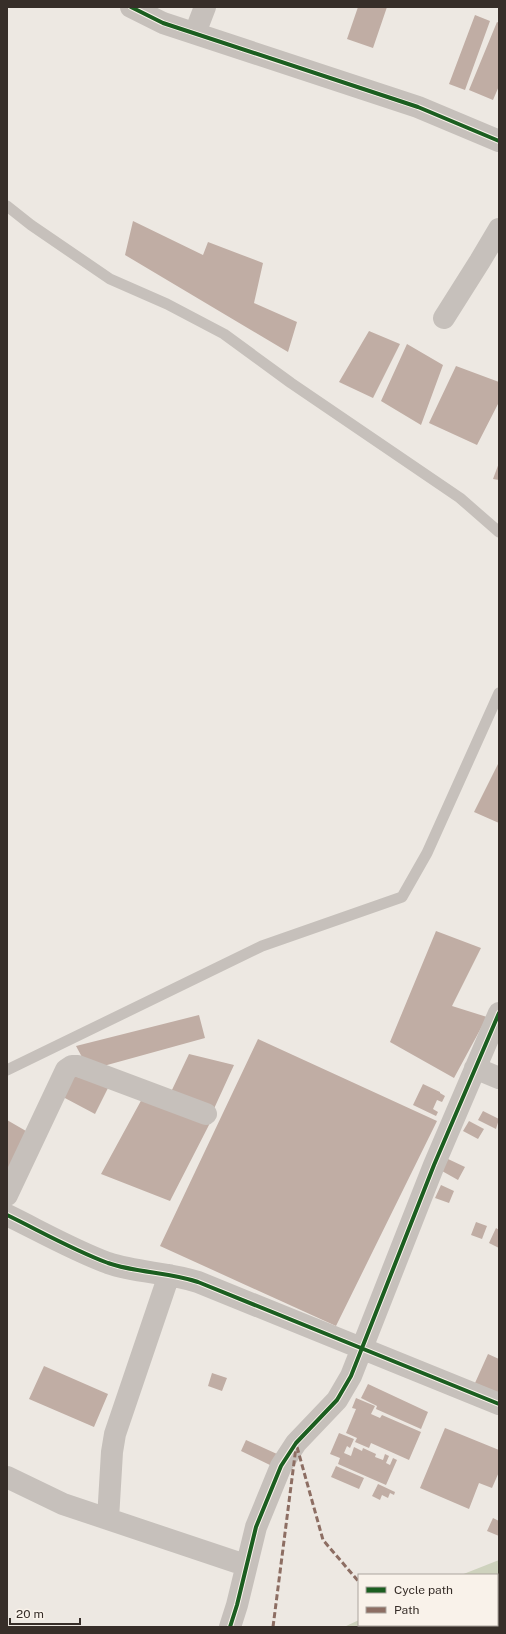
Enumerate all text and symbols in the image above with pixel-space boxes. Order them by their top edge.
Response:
legend [358,1574,498,1626]
text: Cycle path [394,1583,453,1597]
scale bar [10,1600,80,1626]
text: Path [394,1603,420,1617]
text: 20 m [16,1607,44,1621]

